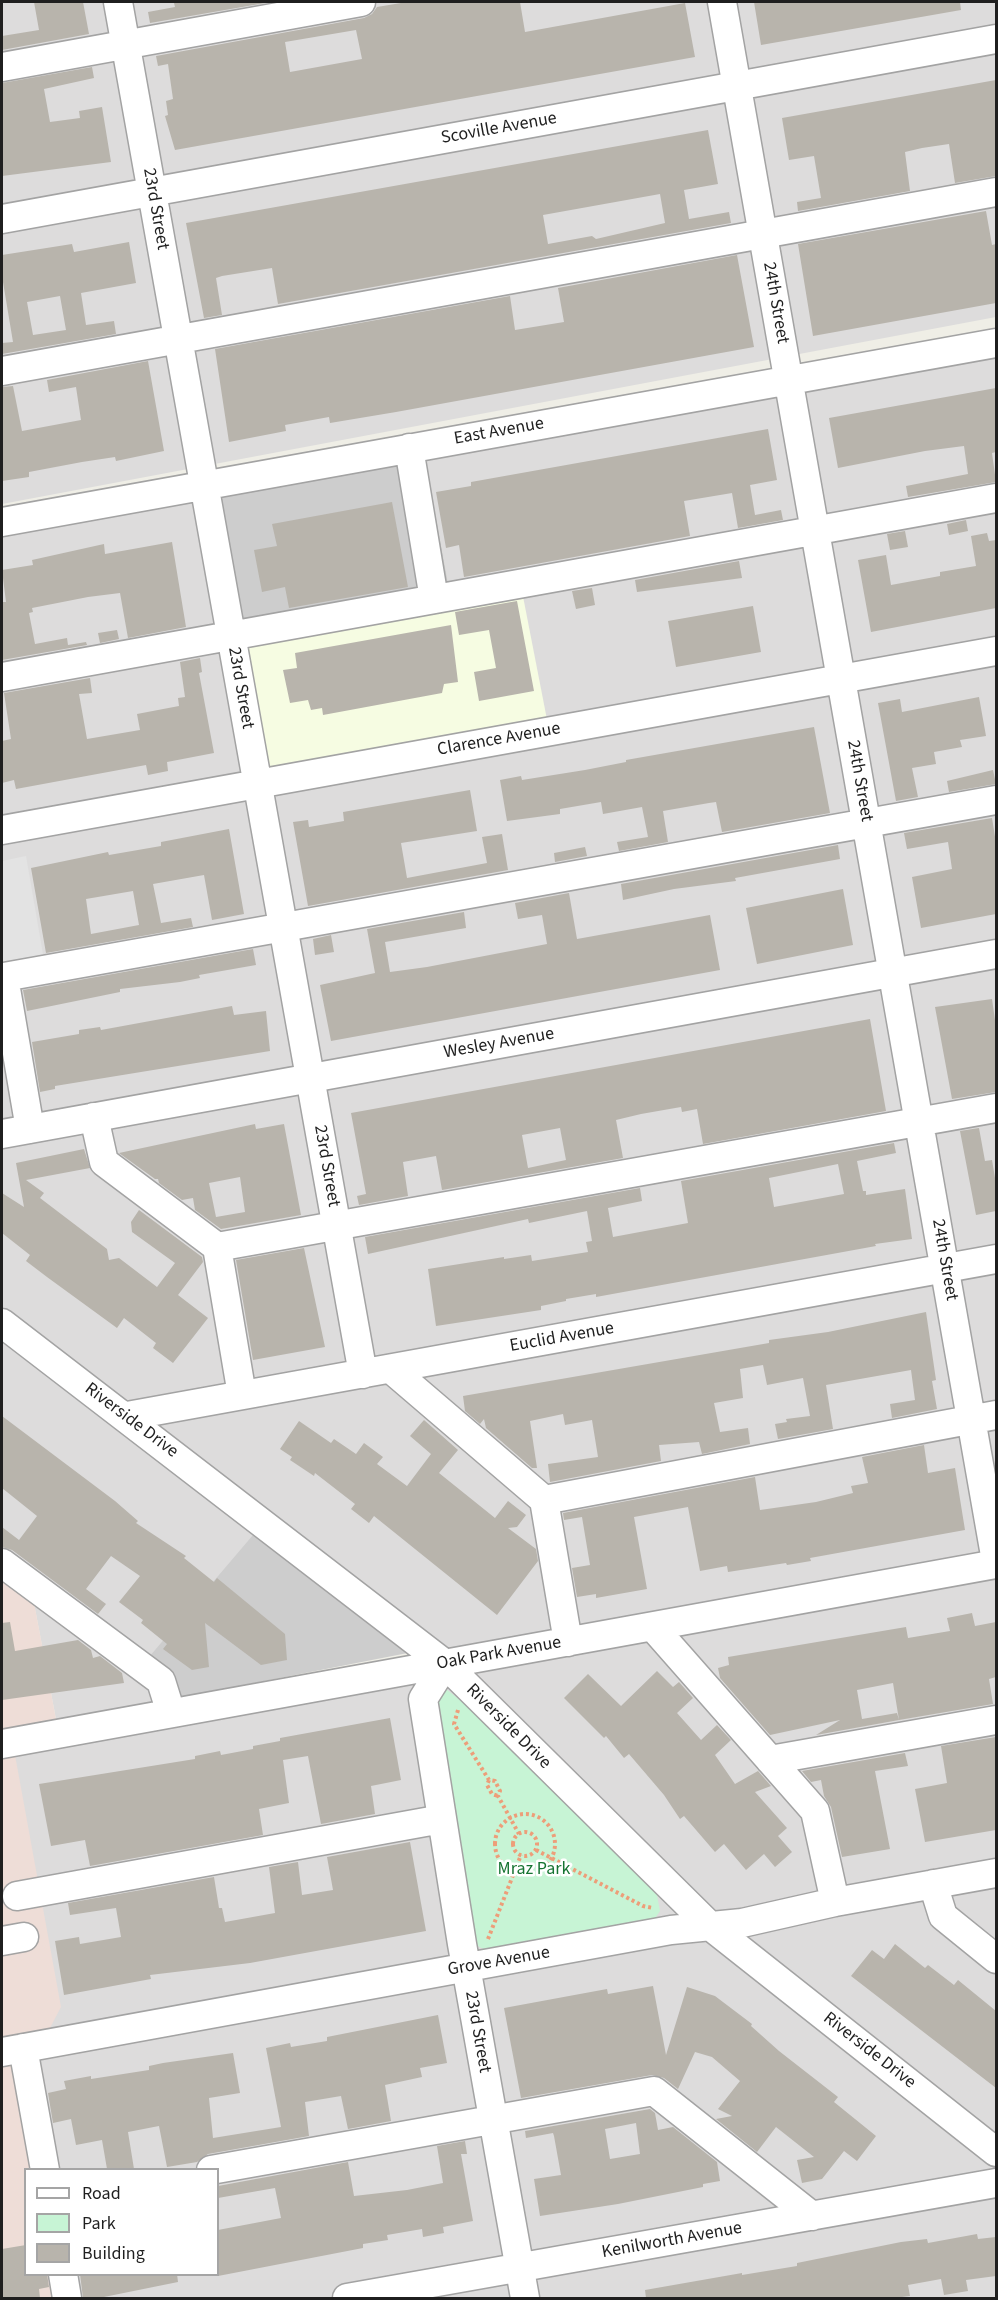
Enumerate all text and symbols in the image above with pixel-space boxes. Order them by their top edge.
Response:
street label: Scoville Avenue [439,108,559,150]
street label: 23rd Street [137,166,173,252]
street label: 24th Street [757,261,793,345]
street label: East Avenue [452,413,546,451]
street label: 23rd Street [222,645,258,731]
street label: Clarence Avenue [436,719,562,761]
street label: 24th Street [841,739,877,823]
street label: Wesley Avenue [442,1024,556,1064]
street label: 23rd Street [308,1123,344,1209]
street label: 24th Street [926,1218,962,1302]
street label: Euclid Avenue [508,1318,616,1358]
street label: Riverside Drive [80,1379,182,1463]
street label: Oak Park Avenue [435,1632,563,1676]
street label: Riverside Drive [461,1680,555,1774]
park label: Mraz Park [498,1859,570,1881]
street label: Grove Avenue [446,1942,552,1982]
street label: 23rd Street [459,1989,495,2075]
street label: Riverside Drive [818,2008,920,2094]
legend [24,2168,219,2276]
text: Road [82,2181,121,2206]
text: Park [82,2211,116,2236]
street label: Kenilworth Avenue [600,2218,744,2264]
text: Building [82,2241,145,2266]

